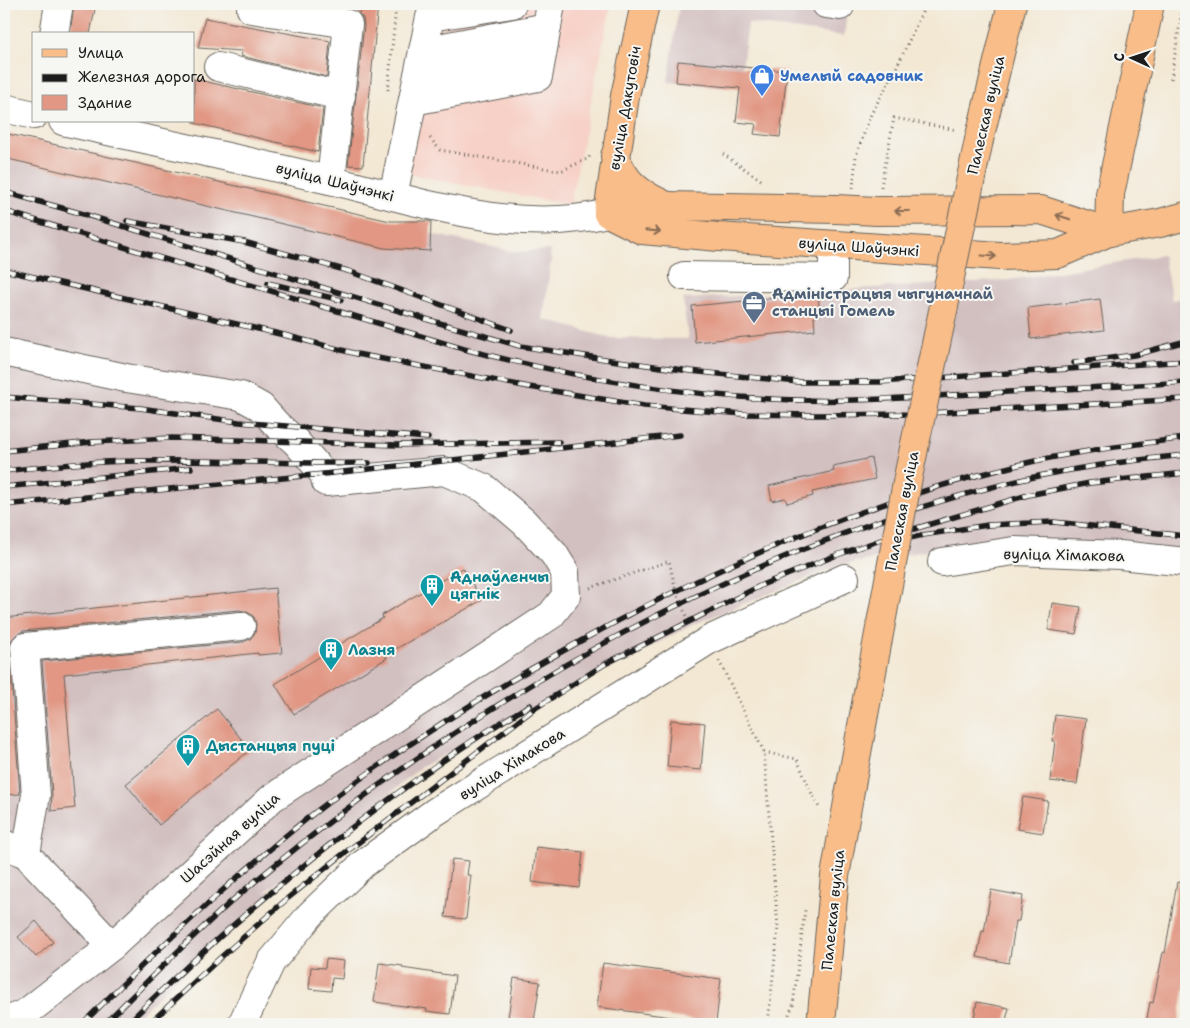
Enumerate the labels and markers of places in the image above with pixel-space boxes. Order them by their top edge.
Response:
shop icon: Умелый садовник [749,63,775,97]
place label: Умелый садовник [780,66,924,86]
place label: Адміністрацыя чыгуначнай станцыі Гомель [772,284,994,321]
office icon: Адміністрацыя чыгуначнай станцыі Гомель [741,290,767,324]
place label: Аднаўленчы цягнік [450,567,549,604]
building icon: Аднаўленчы цягнік [419,573,445,607]
building icon: Лазня [318,637,344,671]
place label: Лазня [348,640,396,660]
building icon: Дыстанцыя пуці [175,733,201,767]
place label: Дыстанцыя пуці [206,736,335,756]

